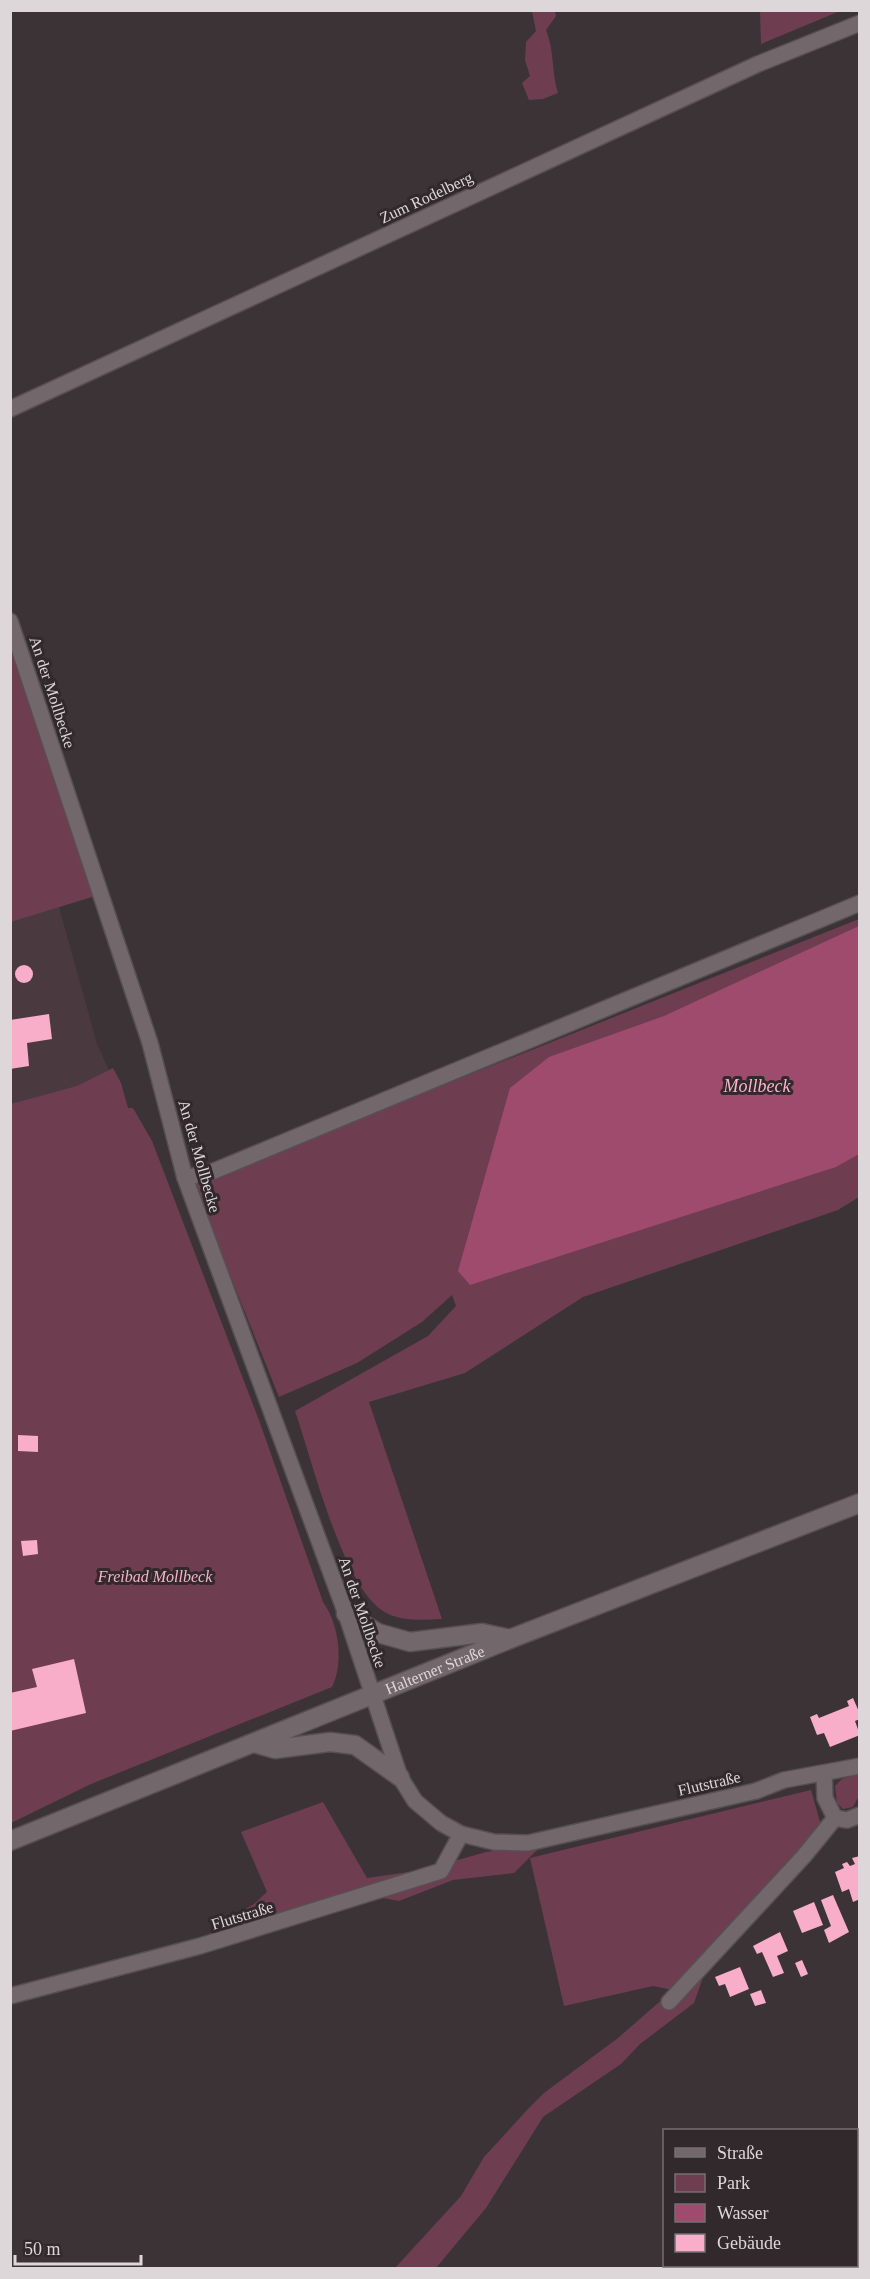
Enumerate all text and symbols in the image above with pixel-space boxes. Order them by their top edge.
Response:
street label: Zum Rodelberg [377,168,476,227]
street label: An der Mollbecke [26,634,79,750]
water label: Mollbeck [723,1076,791,1096]
street label: An der Mollbecke [175,1098,224,1214]
street label: An der Mollbecke [336,1554,390,1670]
park label: Freibad Mollbeck [97,1568,213,1585]
street label: Halterner Straße [383,1642,487,1698]
street label: Flutstraße [676,1768,742,1799]
street label: Flutstraße [209,1898,275,1933]
legend [663,2129,858,2267]
text: Straße [717,2143,763,2163]
text: Park [717,2173,750,2193]
text: Wasser [717,2203,769,2223]
scale bar [15,2228,141,2266]
text: Gebäude [717,2233,781,2253]
text: 50 m [24,2239,61,2259]

